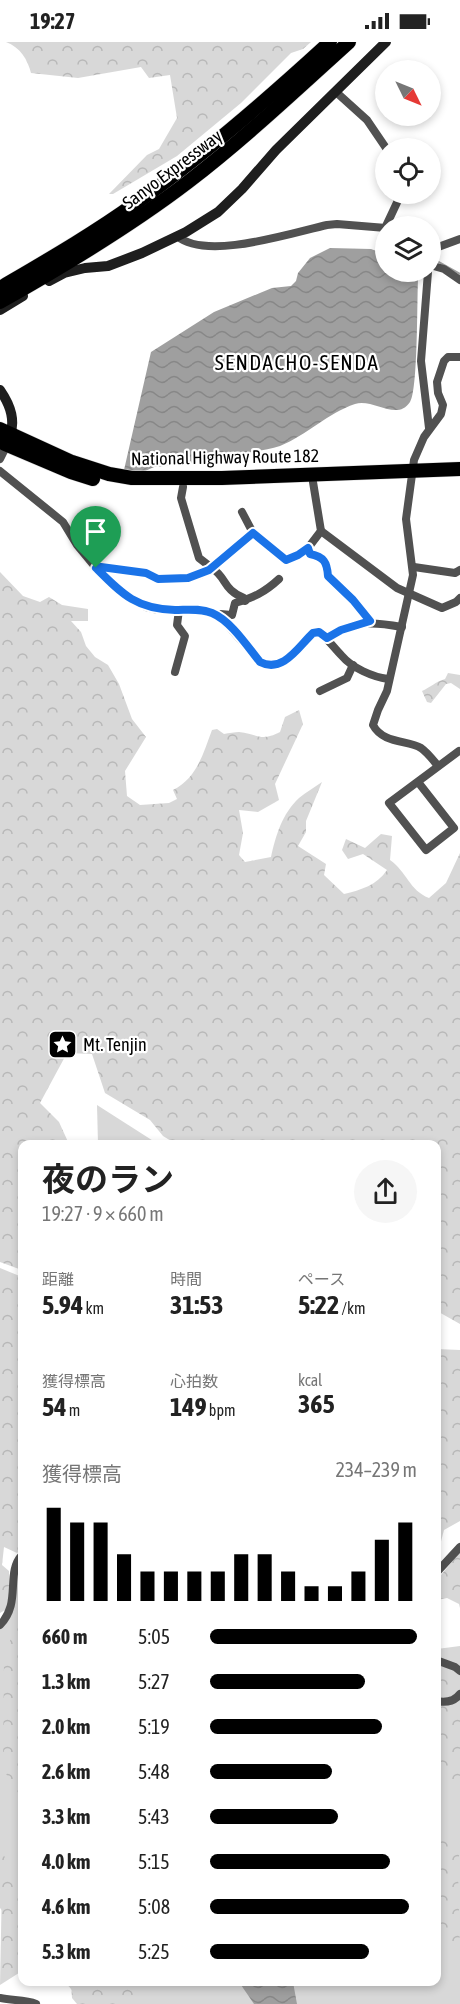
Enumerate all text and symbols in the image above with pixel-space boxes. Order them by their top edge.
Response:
text: 19:27 [30,8,75,34]
north arrow [375,60,441,126]
map controls [375,60,441,282]
street label: Sanyo Expressway [118,125,226,213]
button: locate [375,138,441,204]
button: layers [375,216,441,282]
district label: SENDACHO-SENDA [215,350,379,374]
street label: National Highway Route 182 [131,445,319,469]
pin [70,506,121,568]
icon: arrive [79,515,112,548]
place icon: Mt. Tenjin [46,1028,78,1060]
place label: Mt. Tenjin [83,1034,147,1055]
text: 夜のラン [42,1160,174,1198]
button: share [354,1160,417,1223]
text: 19:27 · 9 × 660 m [42,1202,164,1225]
text: 距離 [42,1270,74,1288]
text: 時間 [170,1270,202,1288]
text: ペース [298,1270,345,1288]
text: 5.94 [42,1290,83,1320]
text: 31:53 [170,1290,224,1320]
text: 5:22 [298,1290,339,1320]
text: km [83,1299,104,1317]
text: /km [339,1299,365,1317]
text: kcal [298,1371,322,1389]
text: 獲得標高 [42,1372,106,1390]
text: 心拍数 [170,1372,218,1390]
text: 365 [298,1389,335,1419]
text: 54 [42,1392,66,1422]
text: 149 [170,1392,207,1422]
text: m [66,1401,80,1419]
text: bpm [207,1401,236,1419]
text: 234–239 m [335,1458,417,1481]
text: 獲得標高 [42,1462,122,1485]
text: 660 m [42,1625,87,1648]
text: 5:05 [138,1625,170,1648]
text: 1.3 km [42,1670,90,1693]
text: 5:27 [138,1670,170,1693]
text: 2.0 km [42,1715,90,1738]
text: 5:19 [138,1715,170,1738]
text: 2.6 km [42,1760,90,1783]
text: 5:48 [138,1760,170,1783]
text: 3.3 km [42,1805,90,1828]
text: 5:43 [138,1805,170,1828]
text: 4.0 km [42,1850,90,1873]
text: 5:15 [138,1850,170,1873]
text: 4.6 km [42,1895,90,1918]
text: 5:08 [138,1895,170,1918]
text: 5.3 km [42,1940,90,1963]
text: 5:25 [138,1940,170,1963]

